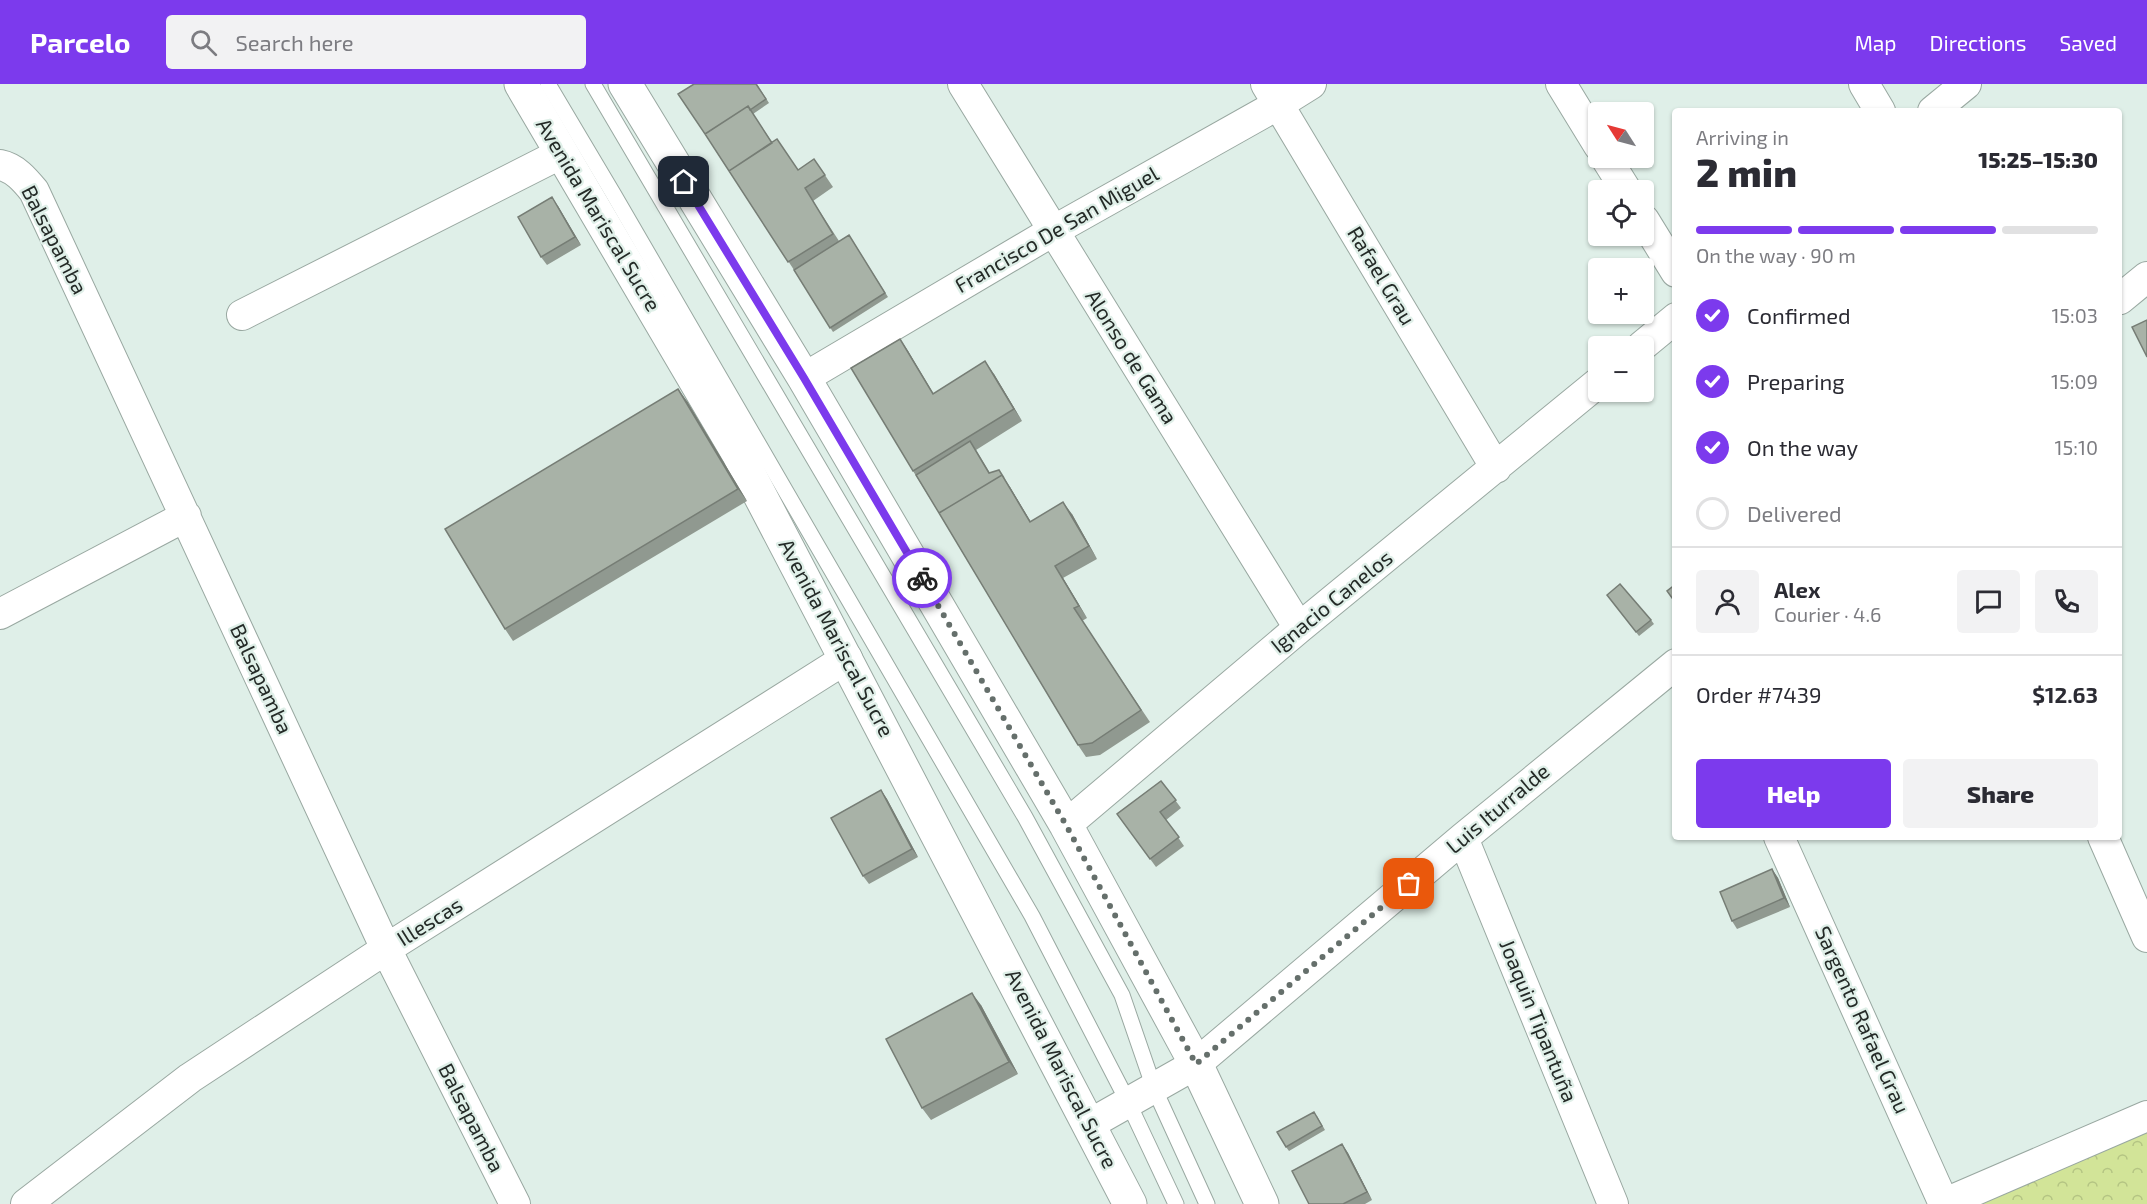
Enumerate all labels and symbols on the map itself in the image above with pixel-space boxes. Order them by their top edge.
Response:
north arrow [1588,102,1654,168]
street label: Avenida Mariscal Sucre [532,113,667,315]
pin [658,156,709,207]
street label: Francisco De San Miguel [950,160,1163,297]
street label: Balsapamba [17,181,93,298]
street label: Rafael Grau [1343,221,1422,329]
street label: Alonso de Gama [1081,285,1184,428]
street label: Avenida Mariscal Sucre [775,534,900,740]
street label: Ignacio Canelos [1265,544,1397,657]
courier [892,548,952,608]
street label: Balsapamba [226,619,299,737]
street label: Luis Iturralde [1440,758,1554,858]
pin [1383,858,1434,909]
street label: Illescas [392,891,467,951]
street label: Sargento Rafael Grau [1811,922,1916,1117]
street label: Joaquin Tipantuña [1495,935,1583,1105]
street label: Avenida Mariscal Sucre [1001,964,1124,1172]
street label: Balsapamba [434,1059,510,1176]

